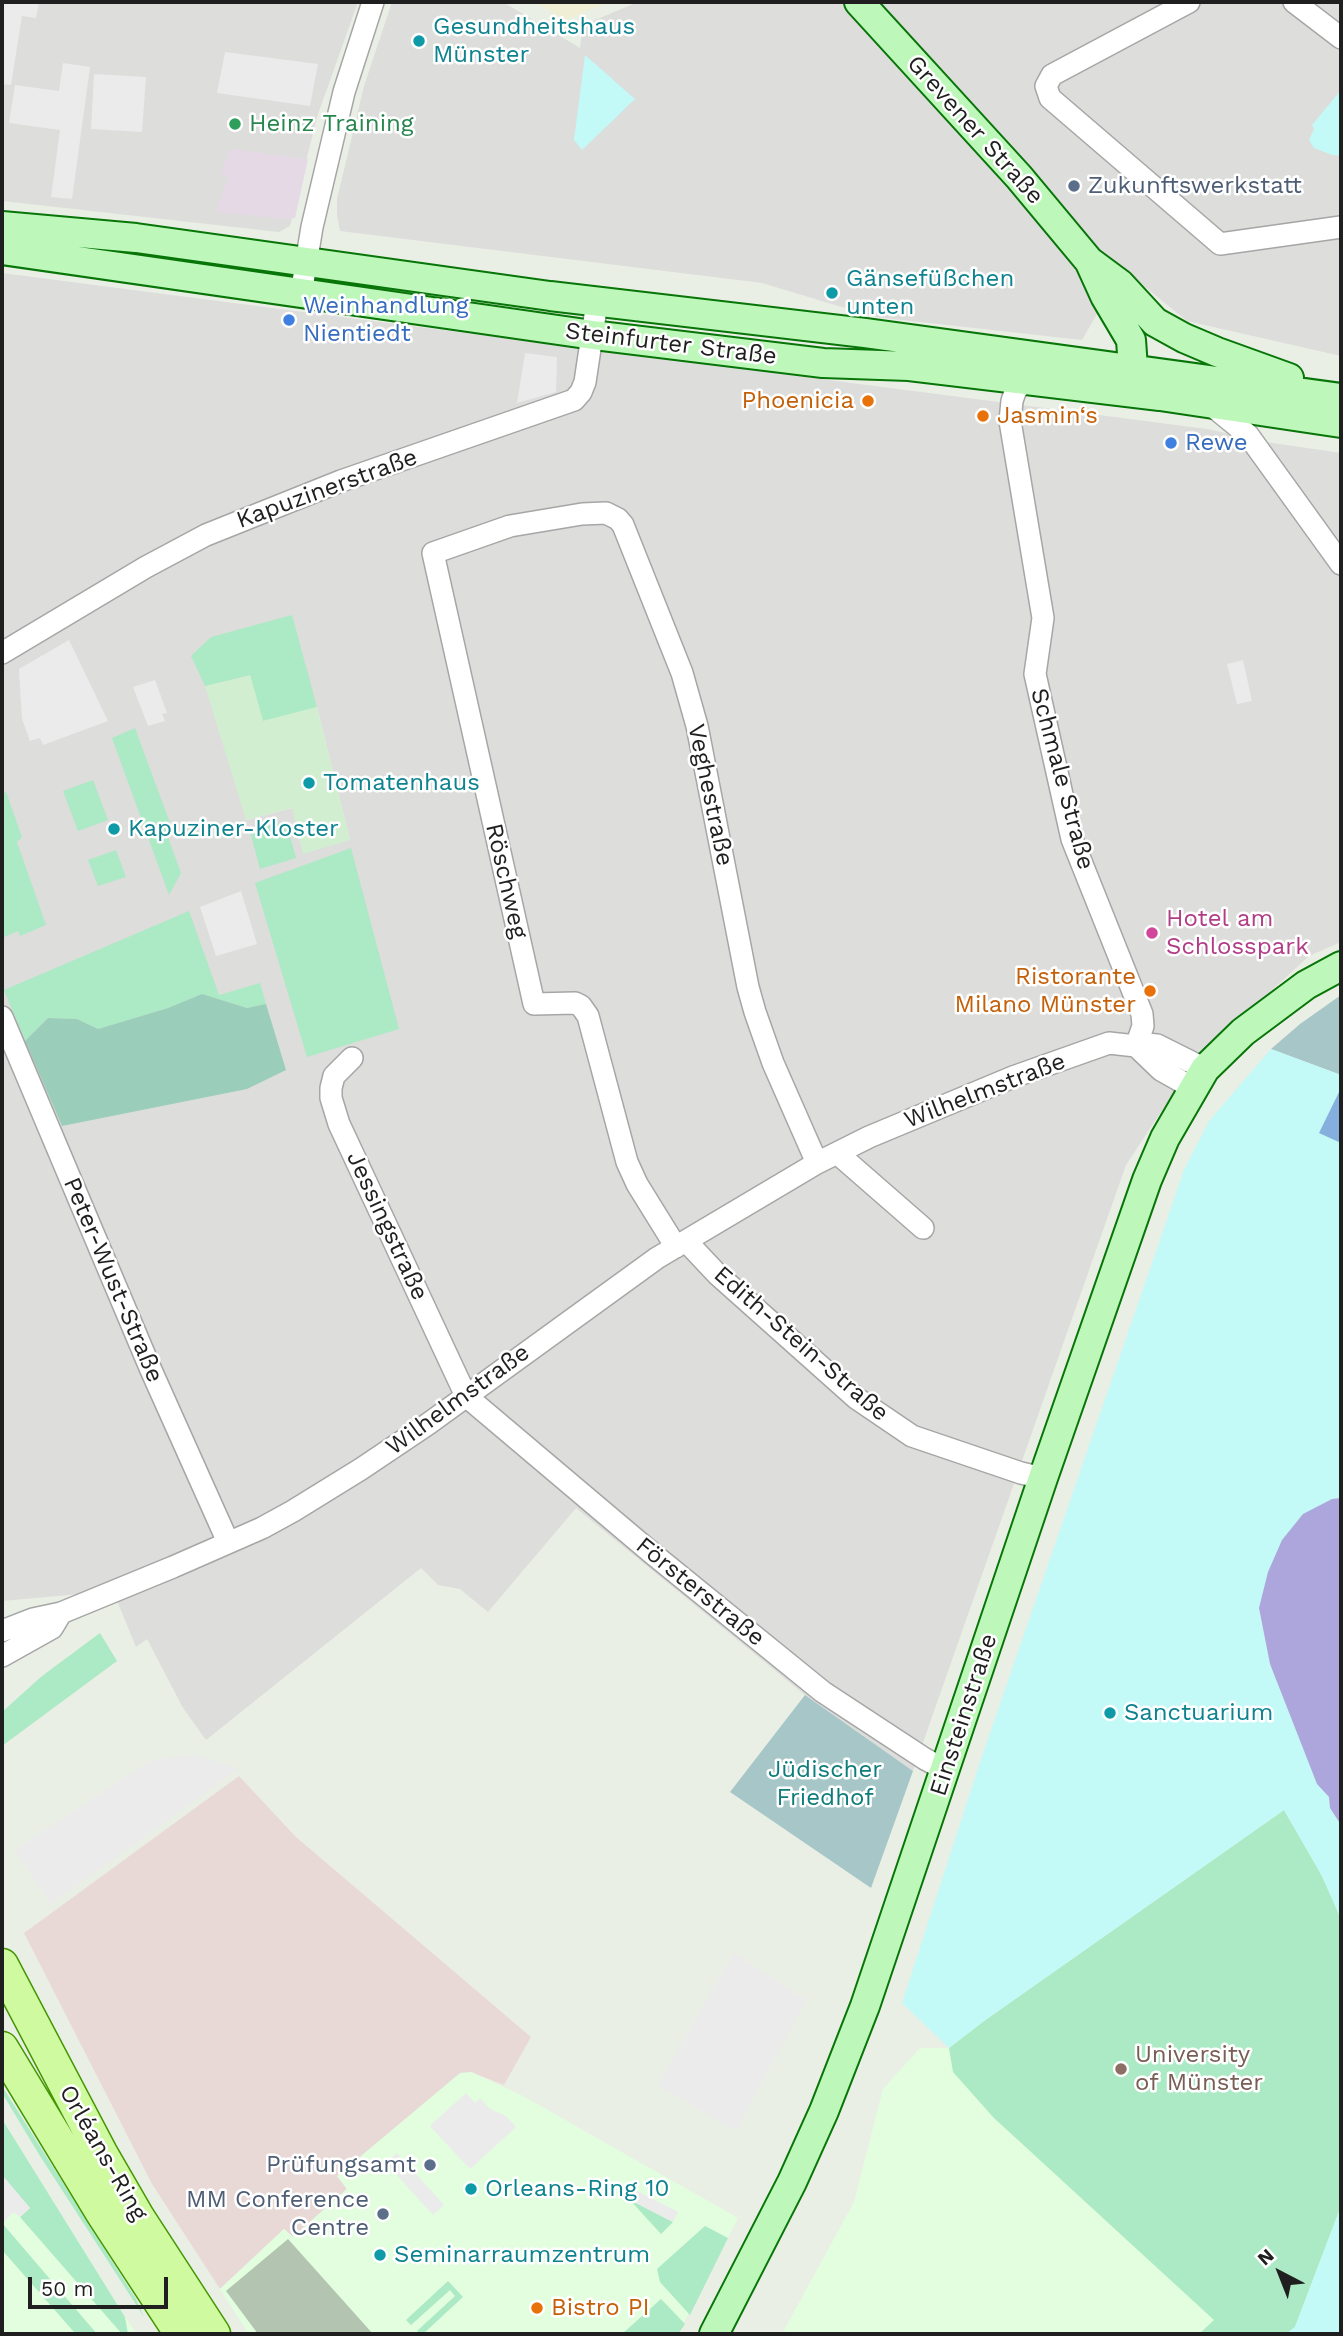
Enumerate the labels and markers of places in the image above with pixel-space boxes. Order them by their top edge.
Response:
place label: Gesundheitshaus Münster [433,13,635,69]
marker: Gesundheitshaus Münster [411,33,427,49]
place label: Heinz Training [249,110,414,138]
marker: Heinz Training [227,116,243,132]
place label: Zukunftswerkstatt [1088,172,1302,200]
marker: Zukunftswerkstatt [1066,178,1082,194]
place label: Gänsefüßchen unten [846,265,1014,321]
marker: Gänsefüßchen unten [824,285,840,301]
place label: Weinhandlung Nientiedt [303,292,468,348]
marker: Weinhandlung Nientiedt [281,312,297,328]
place label: Phoenicia [742,387,854,415]
marker: Phoenicia [860,393,876,409]
place label: Jasmin‘s [997,402,1098,430]
marker: Jasmin‘s [975,408,991,424]
place label: Rewe [1185,429,1248,457]
marker: Rewe [1163,435,1179,451]
place label: Tomatenhaus [323,769,480,797]
marker: Tomatenhaus [301,775,317,791]
place label: Kapuziner-Kloster [128,815,339,843]
marker: Kapuziner-Kloster [106,821,122,837]
place label: Hotel am Schlosspark [1166,905,1309,961]
marker: Hotel am Schlosspark [1144,925,1160,941]
place label: Ristorante Milano Münster [954,963,1136,1019]
marker: Ristorante Milano Münster [1142,983,1158,999]
place label: Sanctuarium [1124,1699,1273,1727]
marker: Sanctuarium [1102,1705,1118,1721]
place label: University of Münster [1135,2041,1263,2097]
marker: University of Münster [1113,2061,1129,2077]
place label: Prüfungsamt [266,2151,416,2179]
marker: Prüfungsamt [422,2157,438,2173]
place label: Orleans-Ring 10 [485,2175,669,2203]
marker: Orleans-Ring 10 [463,2181,479,2197]
place label: MM Conference Centre [186,2186,369,2242]
marker: MM Conference Centre [375,2206,391,2222]
place label: Seminarraumzentrum [394,2241,650,2269]
marker: Seminarraumzentrum [372,2247,388,2263]
place label: Bistro PI [551,2294,649,2322]
marker: Bistro PI [529,2300,545,2316]

